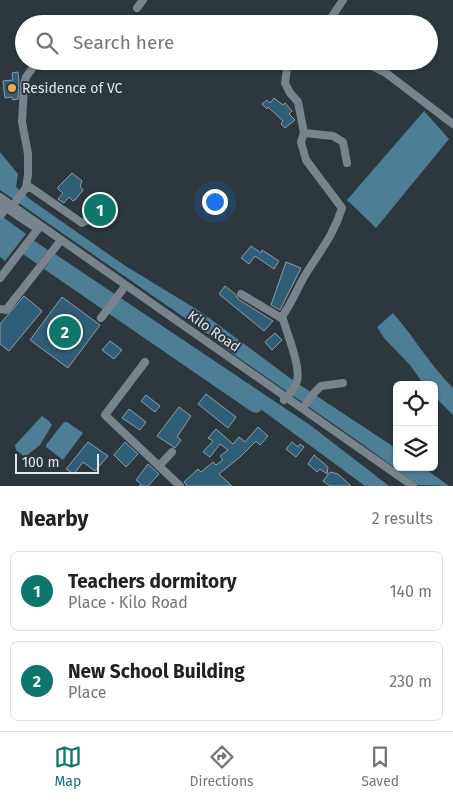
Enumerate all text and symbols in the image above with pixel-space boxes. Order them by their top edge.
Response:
search box [15,15,438,70]
icon: search [33,29,61,57]
text: Search here [73,31,174,54]
place label: Residence of VC [22,80,123,97]
marker: Residence of VC [6,82,18,94]
your location [202,189,228,215]
pin: 1 [84,191,116,229]
street label: Kilo Road [184,307,243,356]
pin: 2 [49,313,81,351]
map controls [393,381,438,471]
button: locate [393,381,438,426]
button: layers [393,426,438,471]
scale bar [15,451,99,474]
text: 100 m [22,454,59,471]
text: Nearby [20,506,88,532]
text: 2 results [372,509,433,528]
text: Teachers dormitory [68,570,237,593]
text: 1 [33,582,41,601]
text: 140 m [390,582,432,601]
text: Place · Kilo Road [68,593,188,612]
text: New School Building [68,660,245,683]
text: 2 [33,672,41,691]
text: 230 m [389,672,432,691]
text: Place [68,683,107,702]
tab: Map [54,743,82,790]
tab: Directions [189,743,254,790]
tab: Saved [361,743,399,790]

